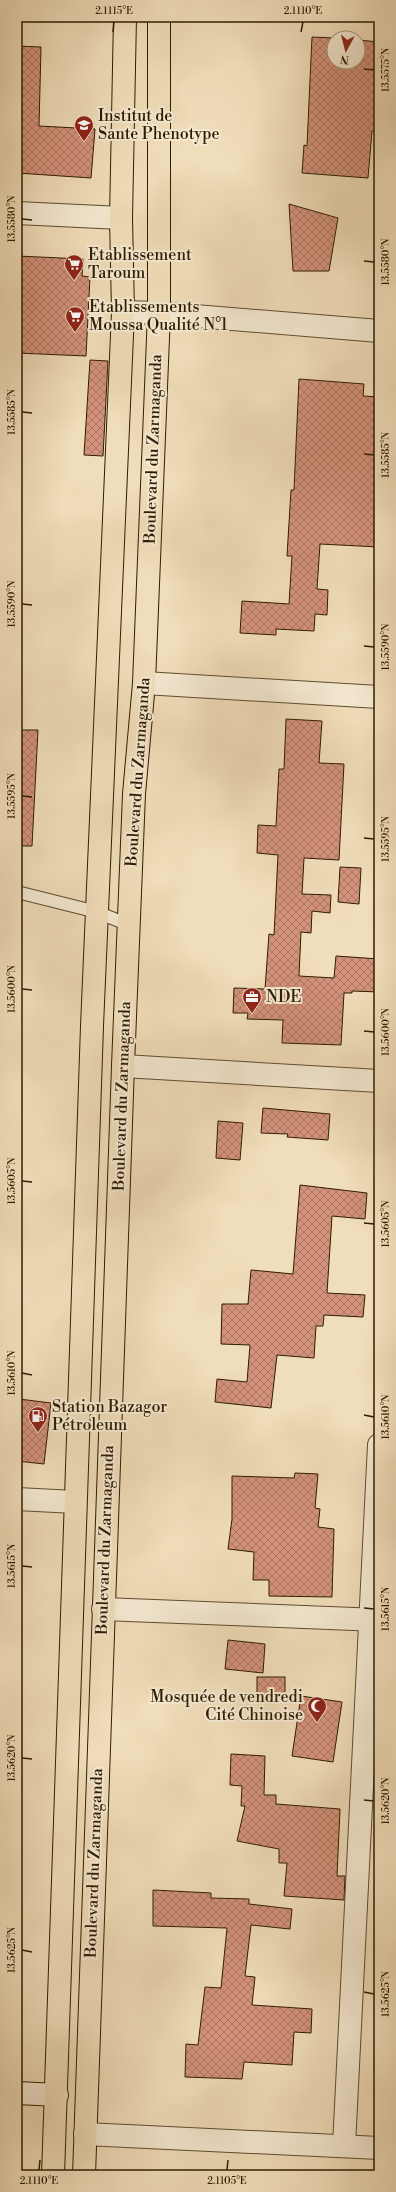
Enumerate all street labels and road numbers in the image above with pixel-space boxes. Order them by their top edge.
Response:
street label: Boulevard du Zarmaganda [140,353,166,545]
street label: Boulevard du Zarmaganda [121,676,155,868]
street label: Boulevard du Zarmaganda [109,1000,135,1192]
street label: Boulevard du Zarmaganda [92,1444,118,1636]
street label: Boulevard du Zarmaganda [81,1767,107,1959]

